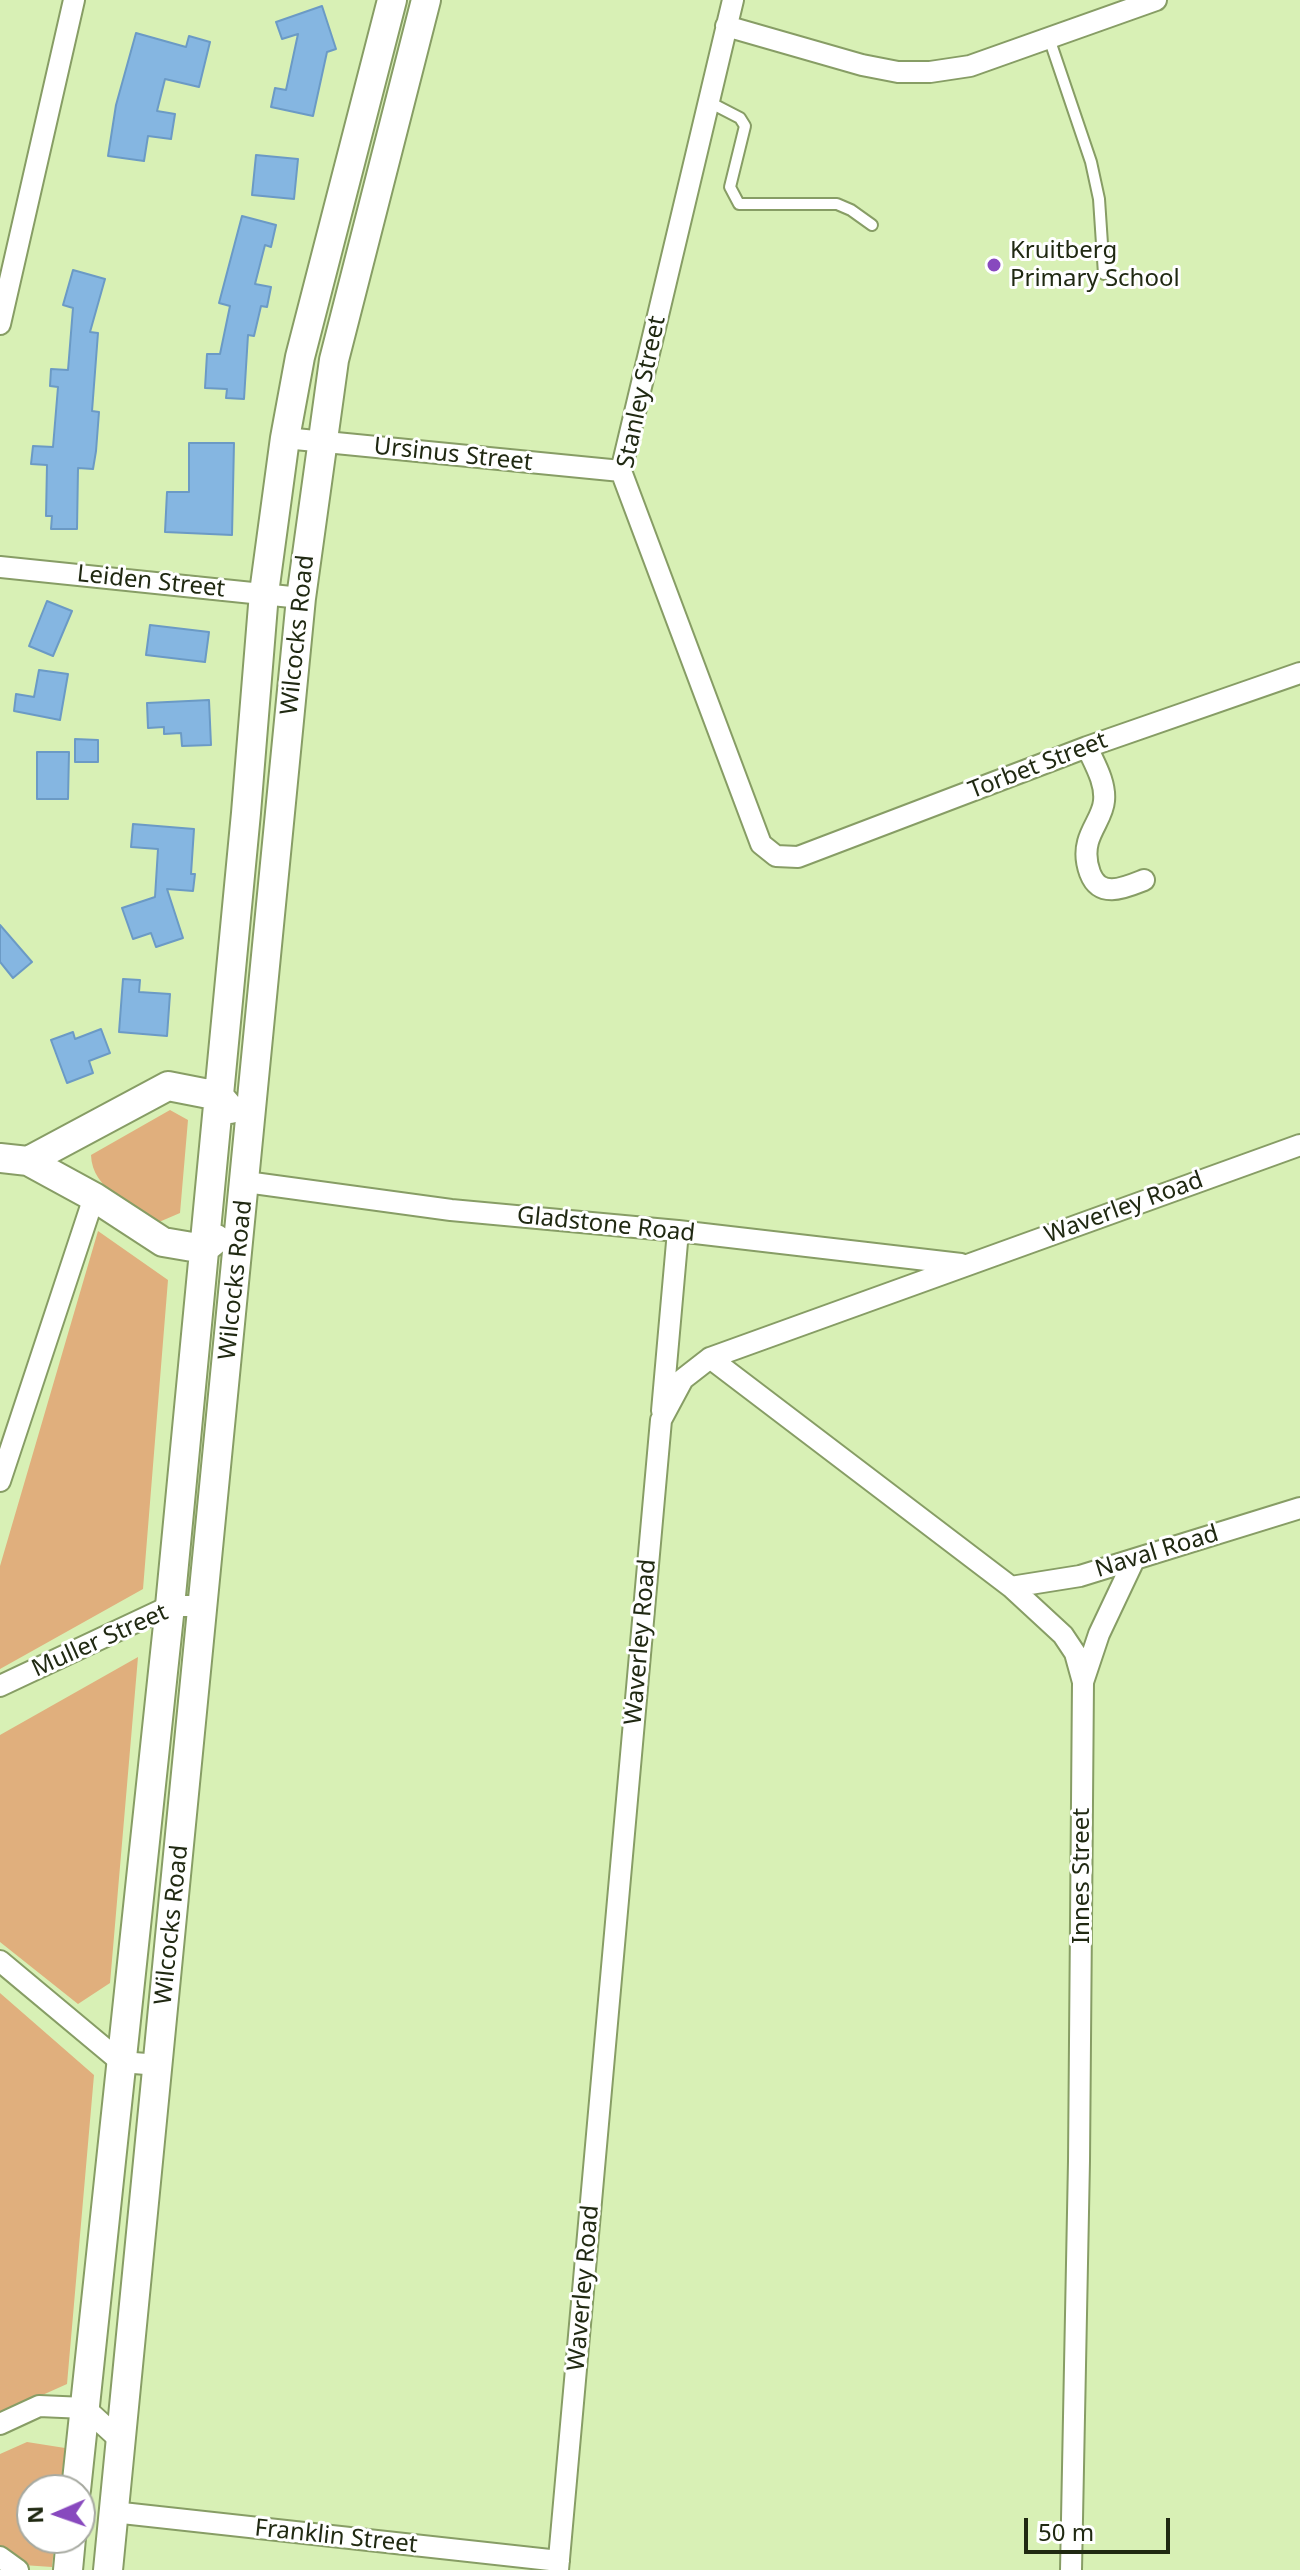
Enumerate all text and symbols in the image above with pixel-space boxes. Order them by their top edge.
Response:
place label: Kruitberg Primary School [1010,237,1180,293]
marker: Kruitberg Primary School [985,256,1003,274]
street label: Stanley Street [612,313,672,471]
street label: Ursinus Street [372,432,534,478]
street label: Wilcocks Road [275,554,321,716]
street label: Leiden Street [76,560,226,604]
street label: Torbet Street [965,726,1111,806]
street label: Waverley Road [1041,1166,1207,1250]
street label: Wilcocks Road [213,1199,259,1361]
street label: Gladstone Road [516,1201,696,1249]
street label: Naval Road [1092,1520,1222,1584]
street label: Waverley Road [619,1558,663,1726]
street label: Muller Street [28,1598,172,1684]
street label: Innes Street [1068,1808,1096,1944]
street label: Wilcocks Road [149,1844,195,2006]
street label: Waverley Road [562,2204,606,2372]
north arrow [16,2474,96,2554]
scale bar [1028,2502,1174,2552]
text: N [19,2505,49,2524]
street label: Franklin Street [253,2514,419,2560]
text: 50 m [1038,2515,1094,2548]

